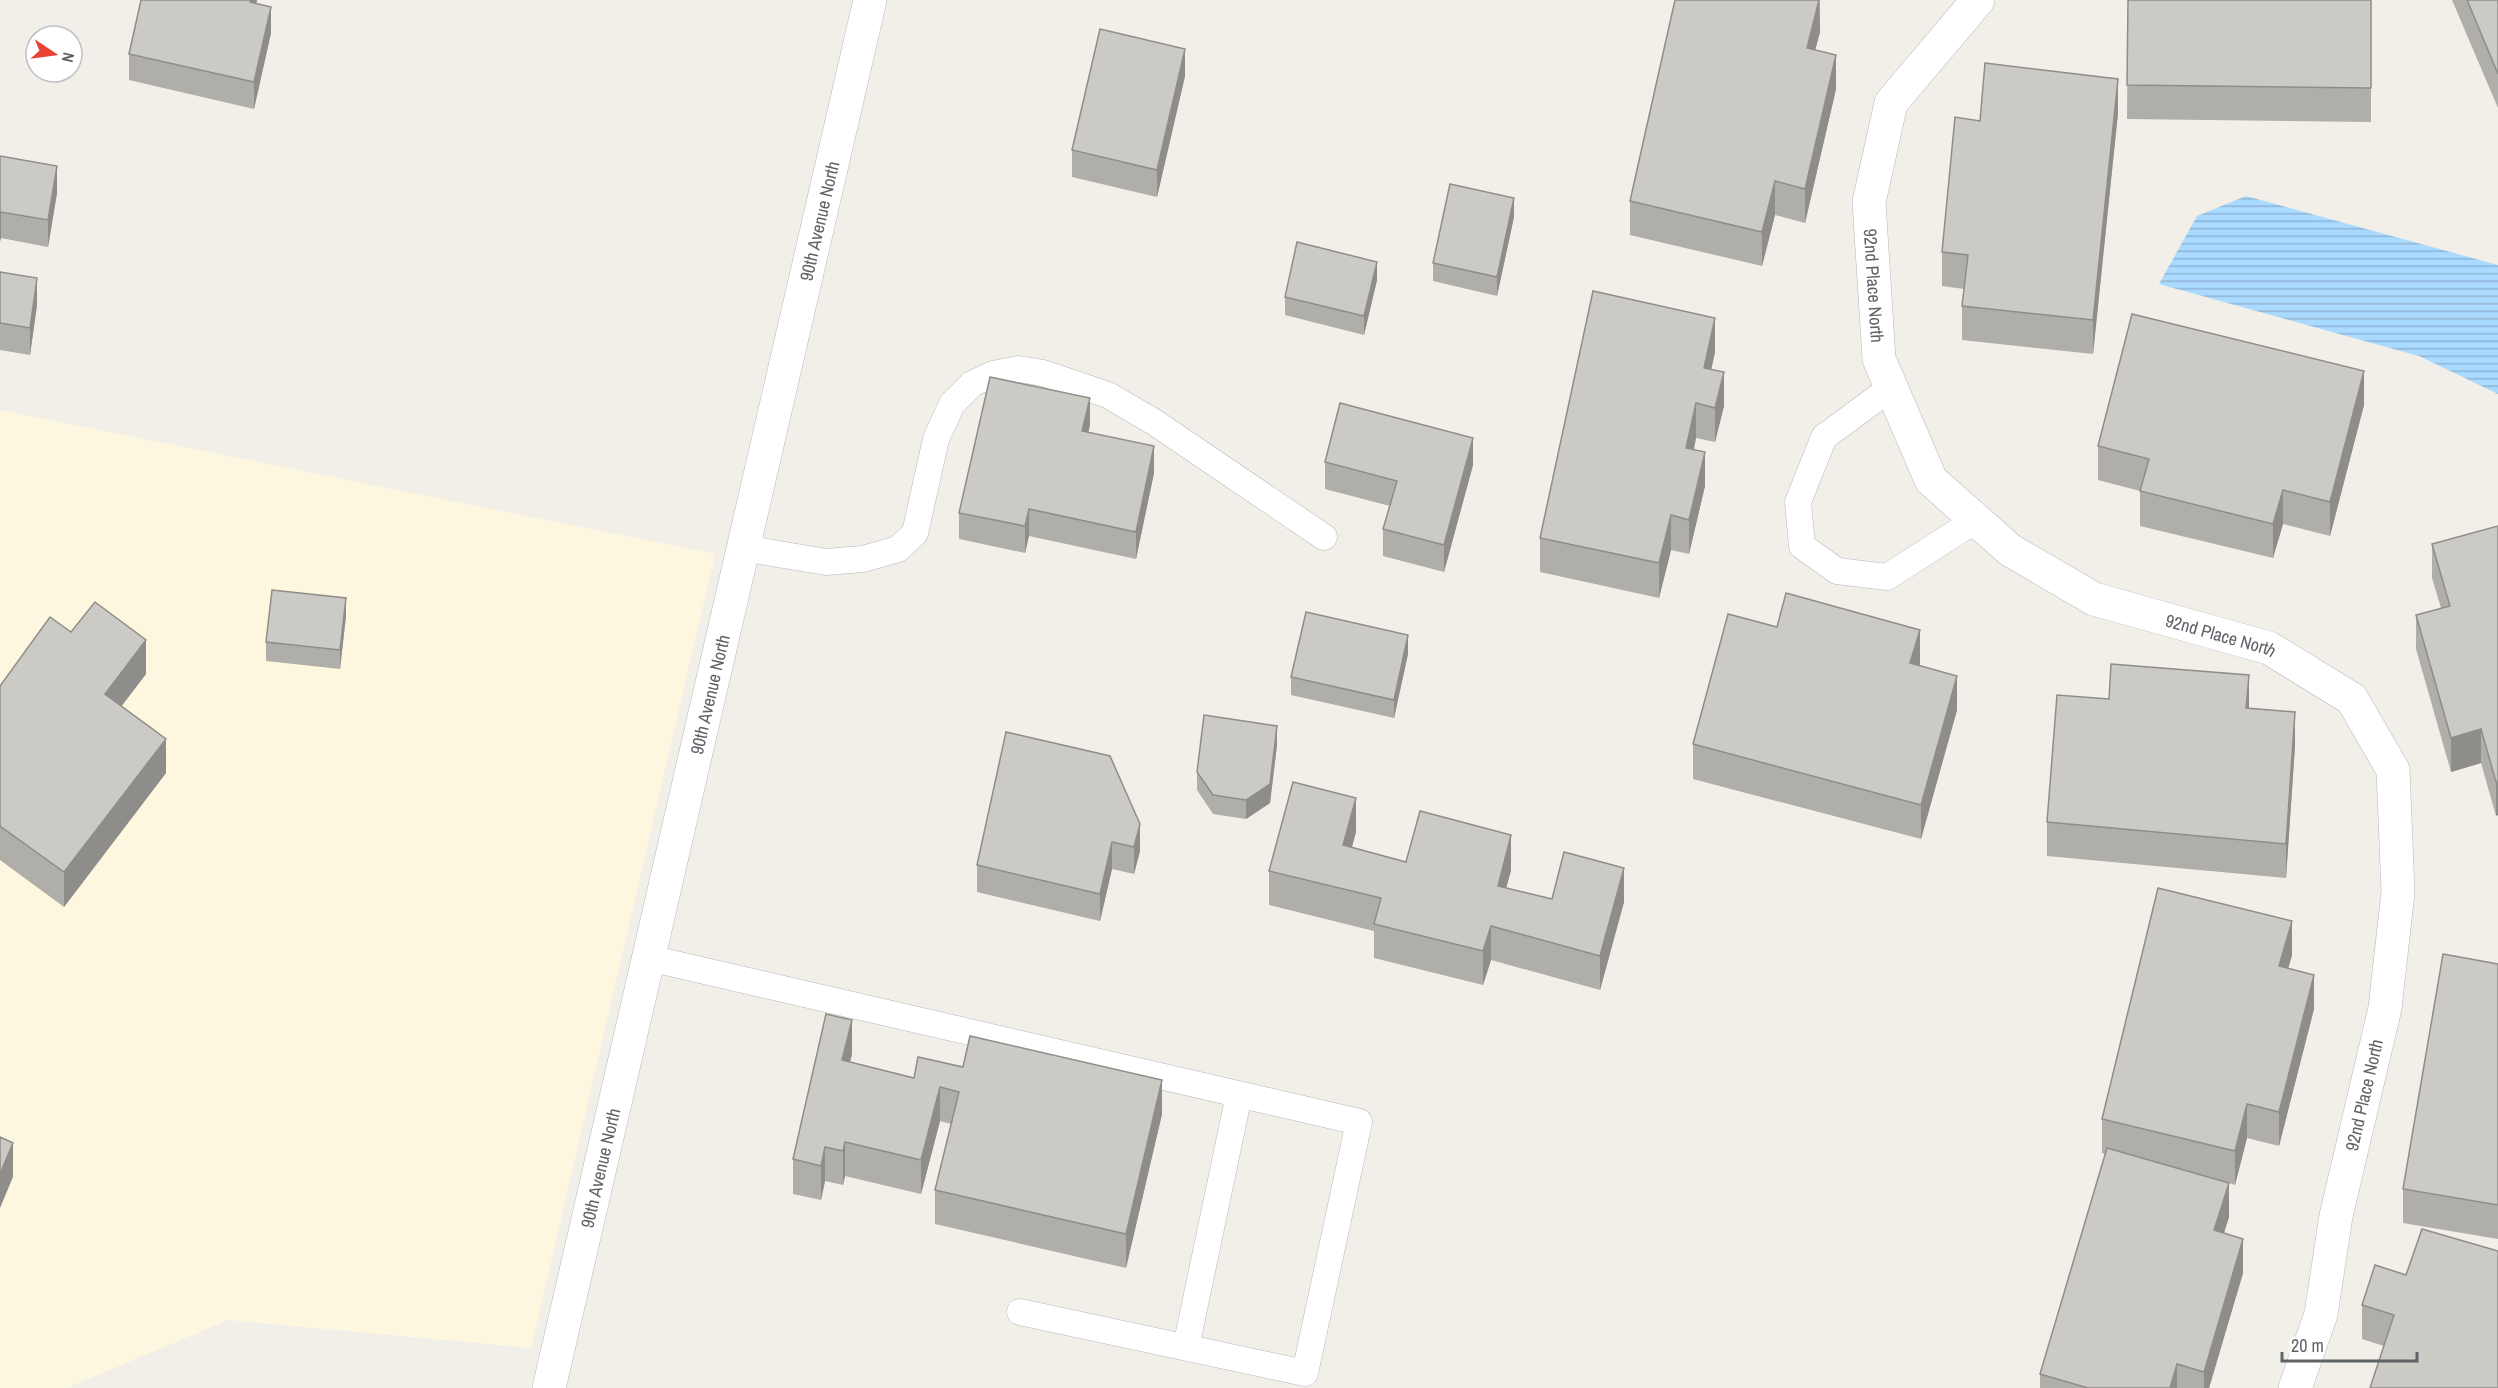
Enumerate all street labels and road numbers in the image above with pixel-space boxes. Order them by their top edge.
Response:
street label: 90th Avenue North [793,158,845,283]
street label: 92nd Place North [1858,228,1890,343]
street label: 92nd Place North [2163,607,2282,662]
street label: 90th Avenue North [683,632,735,757]
street label: 92nd Place North [2339,1037,2389,1153]
street label: 90th Avenue North [574,1105,626,1230]

